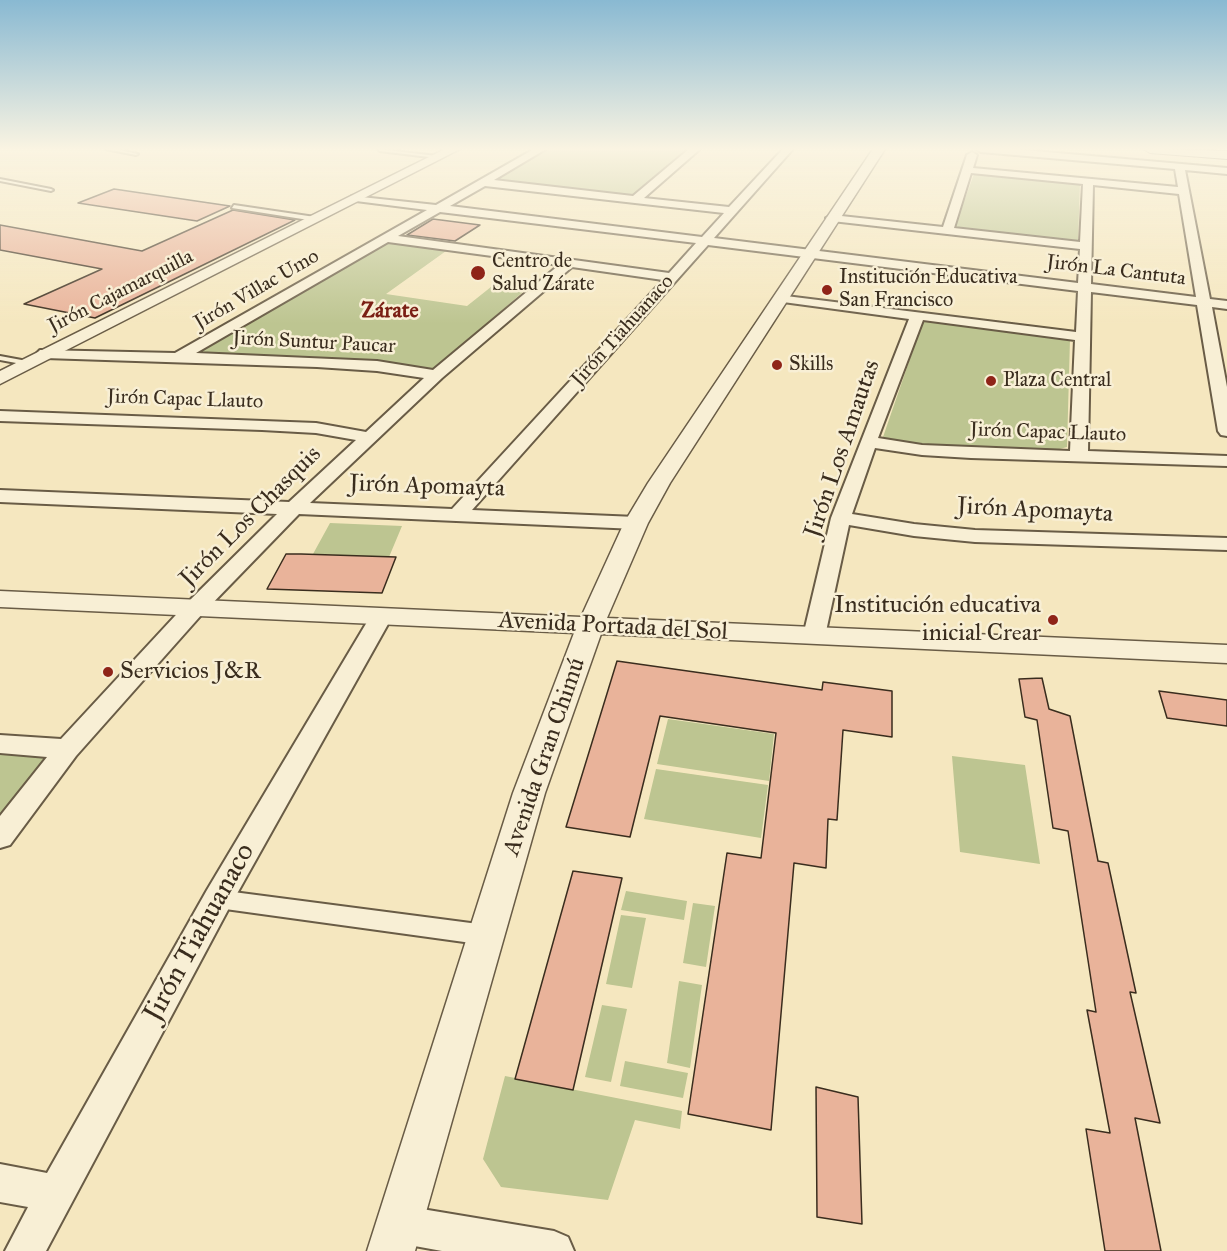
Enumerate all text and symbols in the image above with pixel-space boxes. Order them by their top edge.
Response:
street label: Jirón Cajamarquilla [45,245,197,339]
street label: Jirón Villac Umo [190,245,324,335]
place label: Centro de Salud Zárate [492,250,595,297]
street label: Jirón La Cantuta [1045,251,1187,291]
marker: Centro de Salud Zárate [469,264,487,282]
place label: Institución Educativa San Francisco [839,266,1017,313]
street label: Jirón Tiahuanaco [567,270,679,392]
marker: Institución Educativa San Francisco [820,283,834,297]
district label: Zárate [361,299,419,325]
street label: Jirón Suntur Paucar [232,327,396,359]
place label: Skills [789,353,833,377]
street label: Jirón Los Amautas [799,356,887,542]
marker: Skills [770,358,784,372]
place label: Plaza Central [1003,369,1111,393]
marker: Plaza Central [984,374,998,388]
street label: Jirón Capac Llauto [106,385,264,415]
street label: Jirón Capac Llauto [969,418,1127,448]
street label: Jirón Los Chasquis [174,440,328,594]
street label: Jirón Apomayta [349,470,505,504]
street label: Jirón Apomayta [956,493,1114,529]
place label: Institución educativa inicial Crear [834,592,1041,648]
street label: Avenida Portada del Sol [498,607,728,647]
marker: Institución educativa inicial Crear [1046,613,1060,627]
street label: Avenida Gran Chimú [498,654,592,860]
place label: Servicios J&R [120,658,261,686]
marker: Servicios J&R [101,665,115,679]
street label: Jirón Tiahuanaco [137,838,263,1028]

